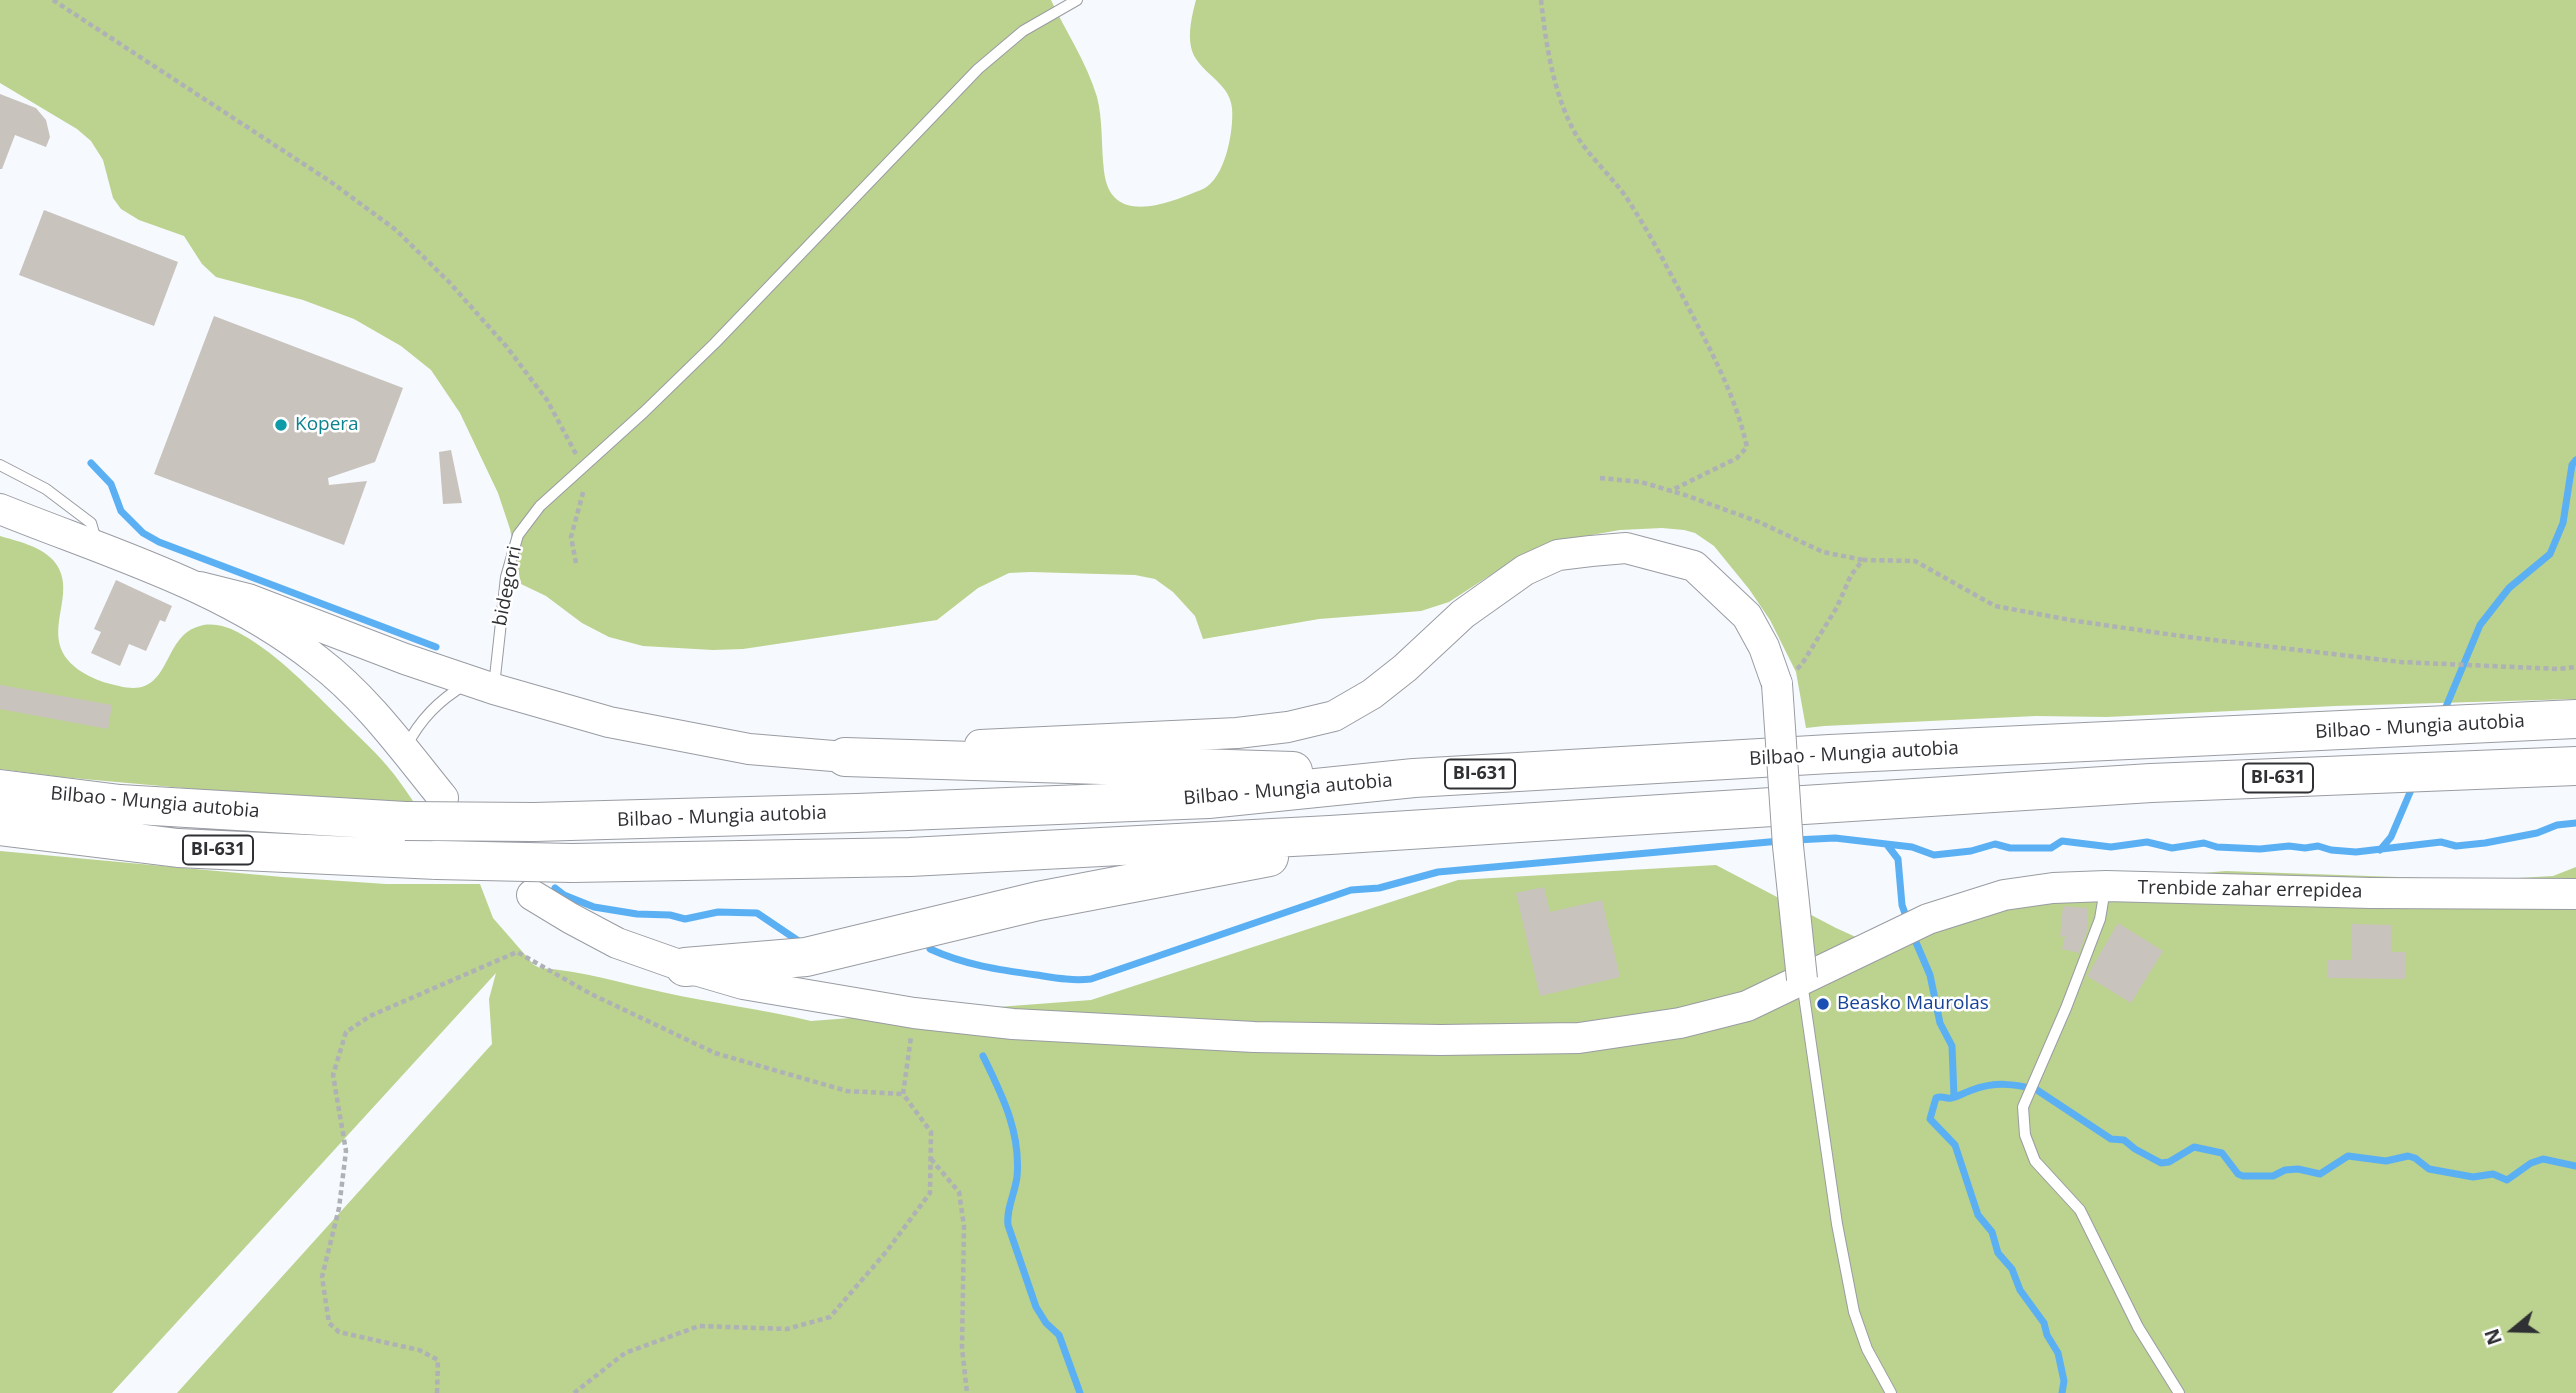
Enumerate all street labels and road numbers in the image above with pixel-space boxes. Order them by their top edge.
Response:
street label: bidegorri [489,544,527,628]
street label: Bilbao - Mungia autobia [2315,710,2525,744]
street label: Bilbao - Mungia autobia [1749,737,1959,771]
road number: BI-631 [1445,760,1515,788]
road number: BI-631 [2243,764,2313,792]
street label: Bilbao - Mungia autobia [1182,769,1394,811]
street label: Bilbao - Mungia autobia [49,782,261,824]
street label: Bilbao - Mungia autobia [617,802,827,832]
road number: BI-631 [183,836,253,864]
street label: Trenbide zahar errepidea [2137,877,2363,903]

